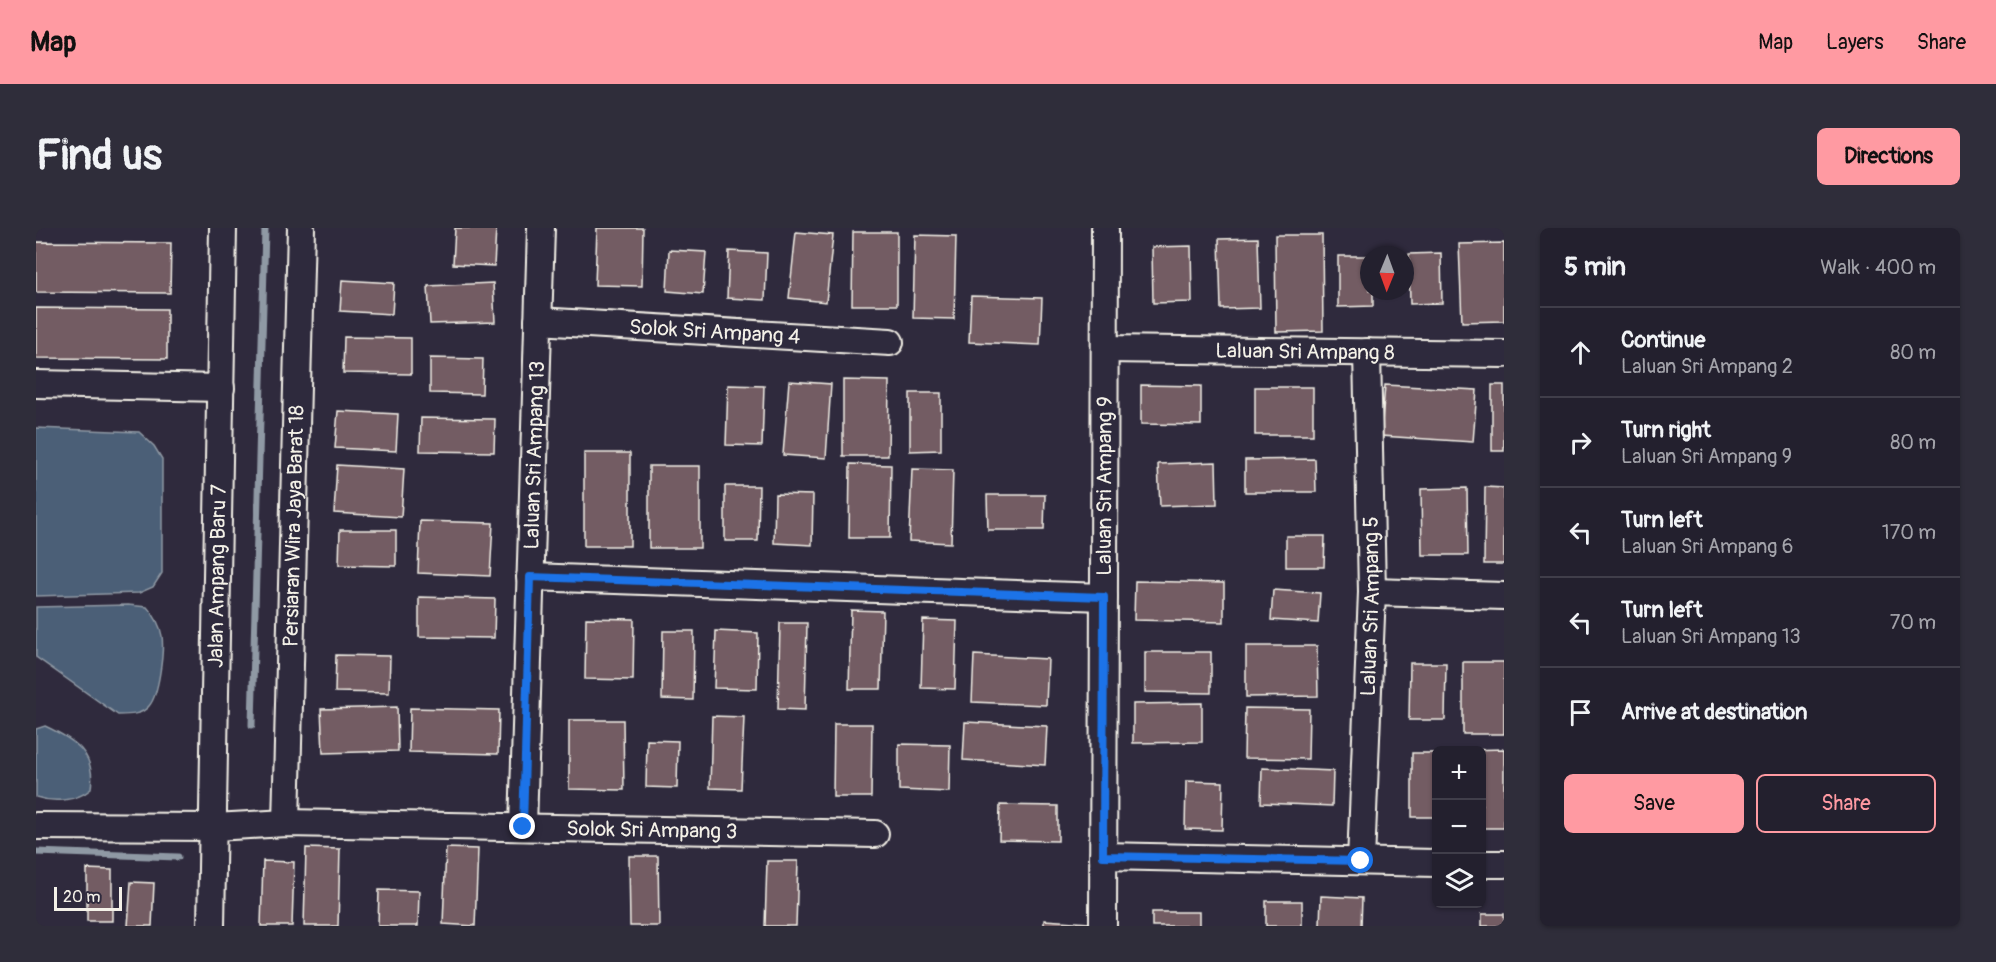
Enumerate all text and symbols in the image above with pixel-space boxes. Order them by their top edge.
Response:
text: Map [30,25,76,60]
text: Map [1758,29,1793,56]
text: Layers [1826,29,1884,56]
text: Share [1917,29,1966,56]
button: Directions [1817,128,1960,185]
text: Find us [36,130,162,182]
north arrow [1360,246,1414,300]
text: 5 min [1564,251,1626,283]
text: Walk · 400 m [1820,255,1936,280]
street label: Solok Sri Ampang 4 [628,313,801,350]
text: Continue [1621,326,1705,354]
icon: ahead [1564,336,1597,369]
street label: Laluan Sri Ampang 8 [1215,337,1395,366]
text: 80 m [1890,340,1936,365]
text: Laluan Sri Ampang 2 [1621,354,1793,379]
street label: Laluan Sri Ampang 13 [518,360,551,550]
street label: Laluan Sri Ampang 9 [1091,396,1118,576]
street label: Persiaran Wira Jaya Barat 18 [277,405,310,648]
text: Turn right [1621,416,1711,444]
icon: right [1564,426,1597,459]
text: 80 m [1890,430,1936,455]
text: Laluan Sri Ampang 9 [1621,444,1792,469]
street label: Jalan Ampang Baru 7 [202,484,232,668]
text: Turn left [1621,506,1703,534]
street label: Laluan Sri Ampang 5 [1354,516,1386,697]
icon: left [1564,516,1597,549]
text: 170 m [1882,520,1936,545]
text: Laluan Sri Ampang 6 [1621,534,1793,559]
text: Turn left [1621,596,1703,624]
icon: left [1564,606,1597,639]
text: 70 m [1890,610,1936,635]
text: Laluan Sri Ampang 13 [1621,624,1801,649]
icon: arrive [1564,696,1597,729]
text: Arrive at destination [1621,698,1807,726]
map controls [1432,746,1486,908]
button: + [1432,746,1486,800]
button: Save [1564,774,1744,833]
button: Share [1756,774,1936,833]
button: − [1432,800,1486,854]
route end [509,813,535,839]
street label: Solok Sri Ampang 3 [566,815,738,845]
route start [1347,847,1373,873]
button: layers [1432,854,1486,908]
scale bar [54,884,122,912]
text: 20 m [63,887,101,907]

